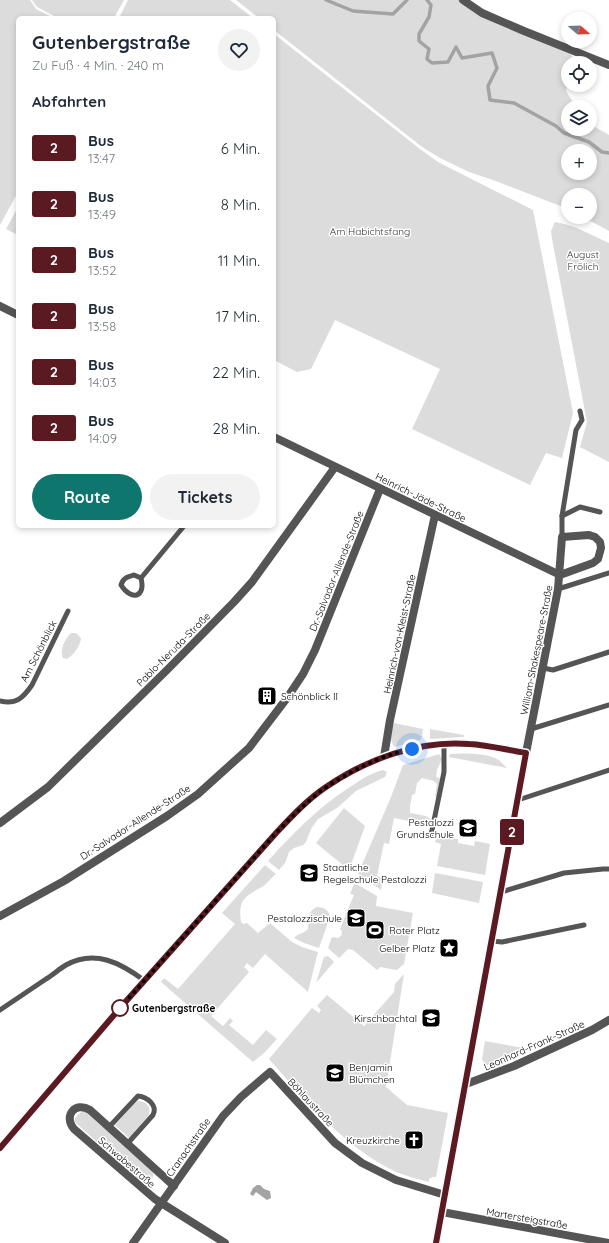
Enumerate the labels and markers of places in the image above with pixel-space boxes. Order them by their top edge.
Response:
building icon: Schönblick II [256,685,278,707]
place label: Schönblick II [281,690,338,703]
place label: Pestalozzi Grundschule [397,816,454,841]
school or university icon: Pestalozzi Grundschule [457,817,479,839]
place label: Staatliche Regelschule Pestalozzi [323,861,427,886]
school or university icon: Staatliche Regelschule Pestalozzi [298,862,320,884]
school or university icon: Pestalozzischule [345,907,367,929]
place label: Pestalozzischule [267,912,342,925]
sports icon: Roter Platz [364,919,386,941]
place label: Roter Platz [389,924,440,937]
place icon: Gelber Platz [438,937,460,959]
place label: Gelber Platz [379,942,435,955]
marker: Gutenbergstraße [111,999,129,1017]
place label: Gutenbergstraße [132,1002,215,1015]
school or university icon: Kirschbachtal [420,1007,442,1029]
place label: Kirschbachtal [354,1012,417,1025]
place label: Benjamin Blümchen [349,1061,395,1086]
school or university icon: Benjamin Blümchen [324,1062,346,1084]
church icon: Kreuzkirche [403,1129,425,1151]
place label: Kreuzkirche [346,1134,400,1147]

